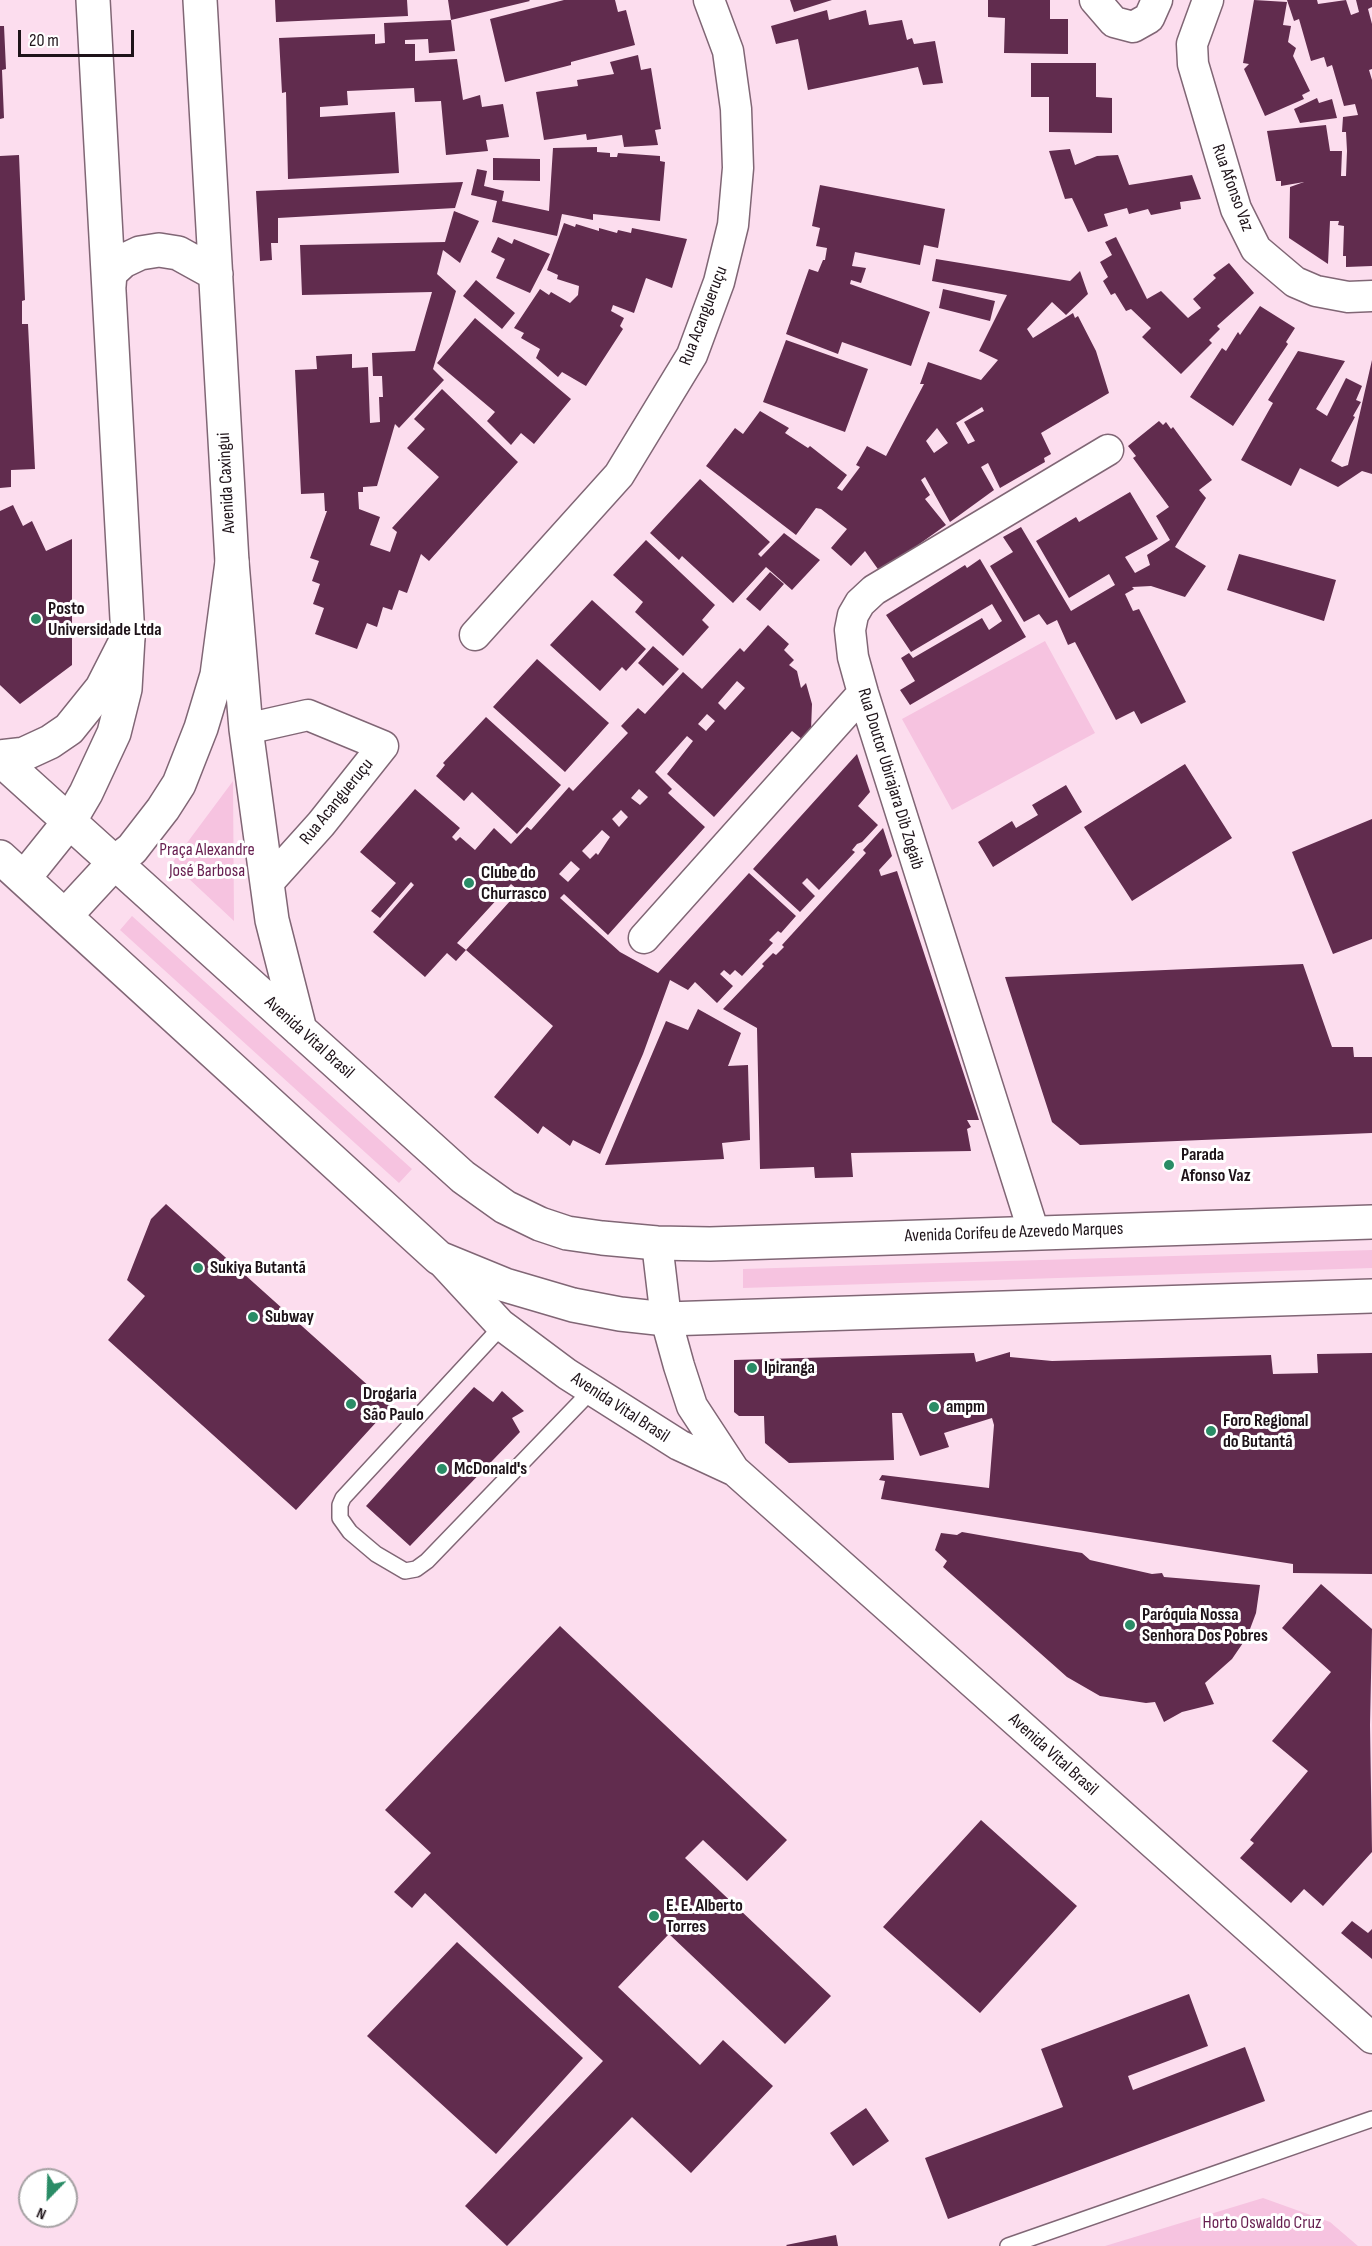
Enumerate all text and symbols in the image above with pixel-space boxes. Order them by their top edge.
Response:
scale bar [21,18,136,56]
text: 20 m [29,30,59,51]
street label: Rua Afonso Vaz [1206,142,1258,234]
street label: Rua Acangueruçu [675,263,733,369]
street label: Avenida Caxingui [214,432,240,534]
place label: Posto Universidade Ltda [48,598,162,640]
marker: Posto Universidade Ltda [29,612,43,626]
street label: Rua Doutor Ubirajara Dib Zogaib [852,686,928,872]
street label: Rua Acangueruçu [296,755,378,849]
park label: Praça Alexandre José Barbosa [159,839,255,882]
place label: Clube do Churrasco [481,862,547,904]
marker: Clube do Churrasco [462,876,476,890]
street label: Avenida Vital Brasil [260,992,358,1084]
place label: Parada Afonso Vaz [1181,1144,1251,1186]
marker: Parada Afonso Vaz [1162,1158,1176,1172]
street label: Avenida Corifeu de Azevedo Marques [904,1218,1124,1248]
place label: Sukiya Butantã [210,1257,306,1279]
marker: Sukiya Butantã [191,1261,205,1275]
place label: Subway [265,1306,314,1328]
marker: Subway [246,1310,260,1324]
place label: Ipiranga [764,1357,815,1379]
marker: Ipiranga [745,1361,759,1375]
street label: Avenida Vital Brasil [567,1368,673,1448]
place label: Drogaria São Paulo [363,1383,424,1426]
place label: ampm [946,1396,985,1418]
marker: Drogaria São Paulo [344,1397,358,1411]
marker: ampm [927,1400,941,1414]
place label: Foro Regional do Butantã [1223,1410,1308,1452]
marker: Foro Regional do Butantã [1204,1424,1218,1438]
place label: McDonald's [454,1458,527,1480]
marker: McDonald's [435,1462,449,1476]
place label: Paróquia Nossa Senhora Dos Pobres [1142,1604,1268,1646]
marker: Paróquia Nossa Senhora Dos Pobres [1123,1618,1137,1632]
street label: Avenida Vital Brasil [1004,1709,1102,1801]
place label: E. E. Alberto Torres [666,1895,743,1938]
marker: E. E. Alberto Torres [647,1909,661,1923]
north arrow [18,2168,78,2228]
text: N [34,2203,49,2224]
park label: Horto Oswaldo Cruz [1203,2212,1321,2234]

